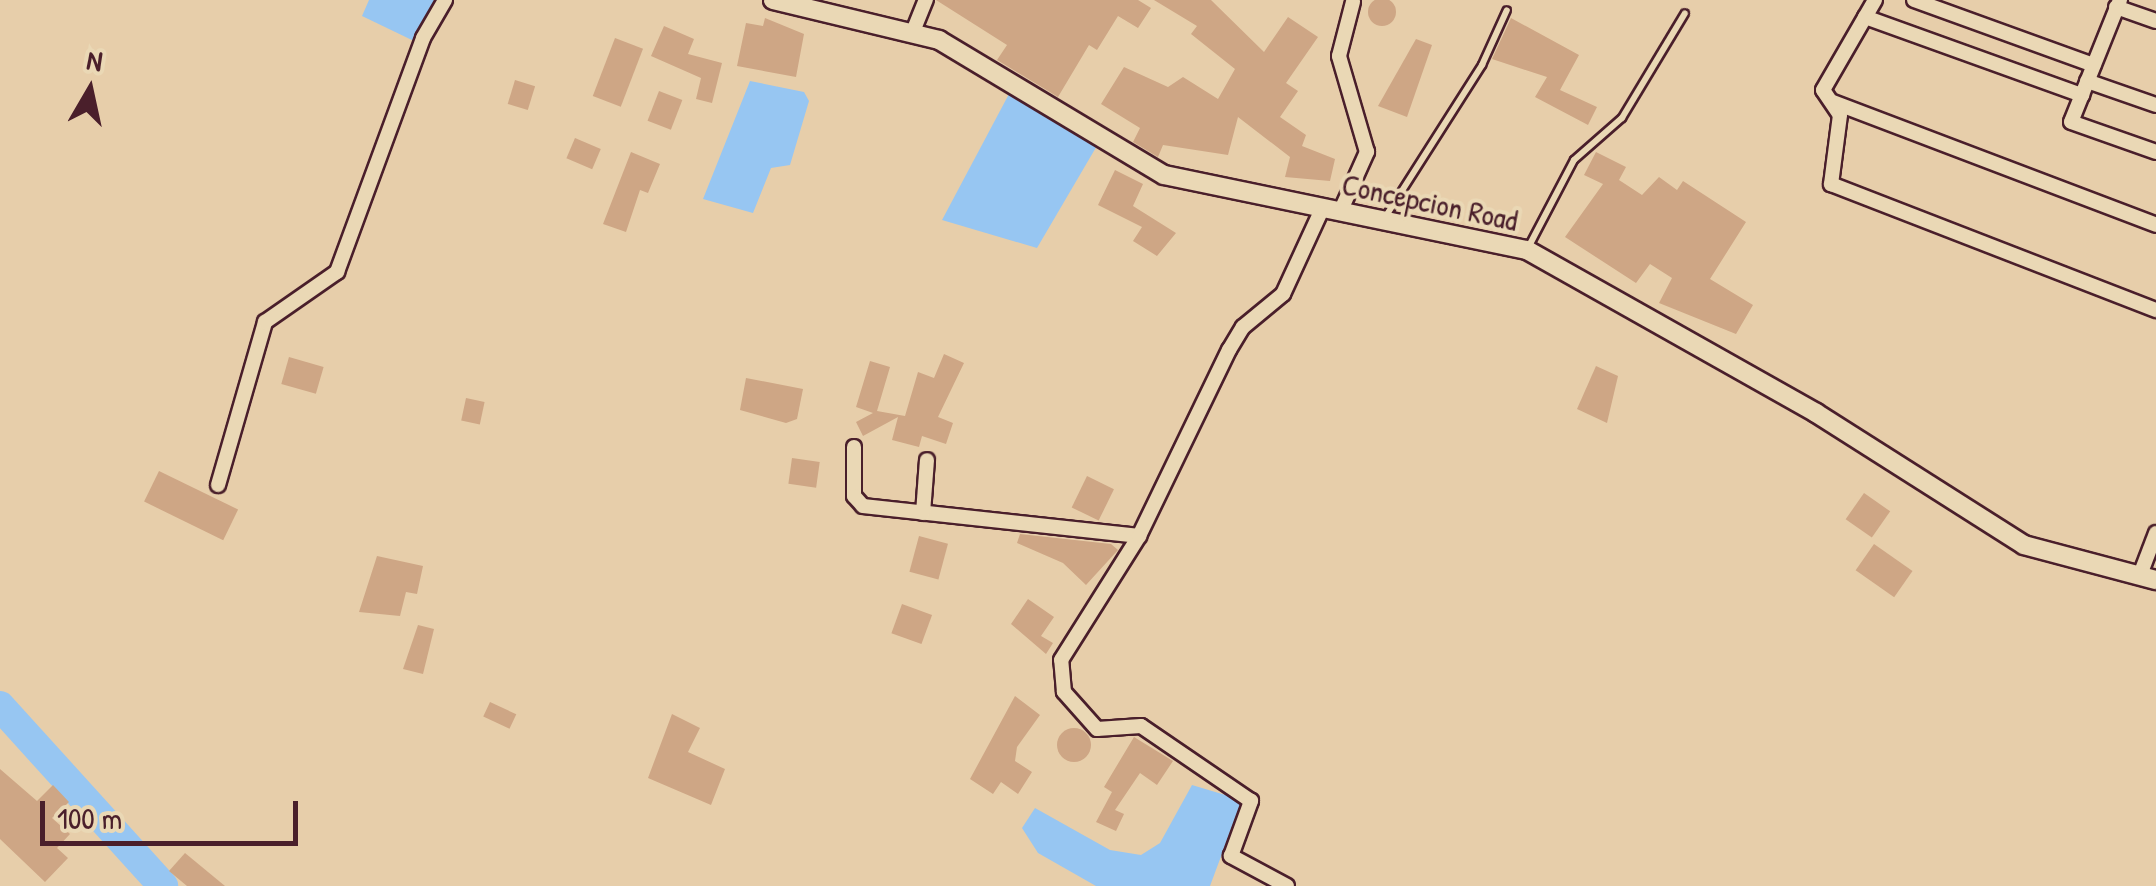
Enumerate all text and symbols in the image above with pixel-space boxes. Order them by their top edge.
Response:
north arrow [40,40,140,140]
text: N [84,40,105,80]
street label: Concepcion Road [1339,166,1521,238]
scale bar [45,781,302,843]
text: 100 m [57,798,122,838]

